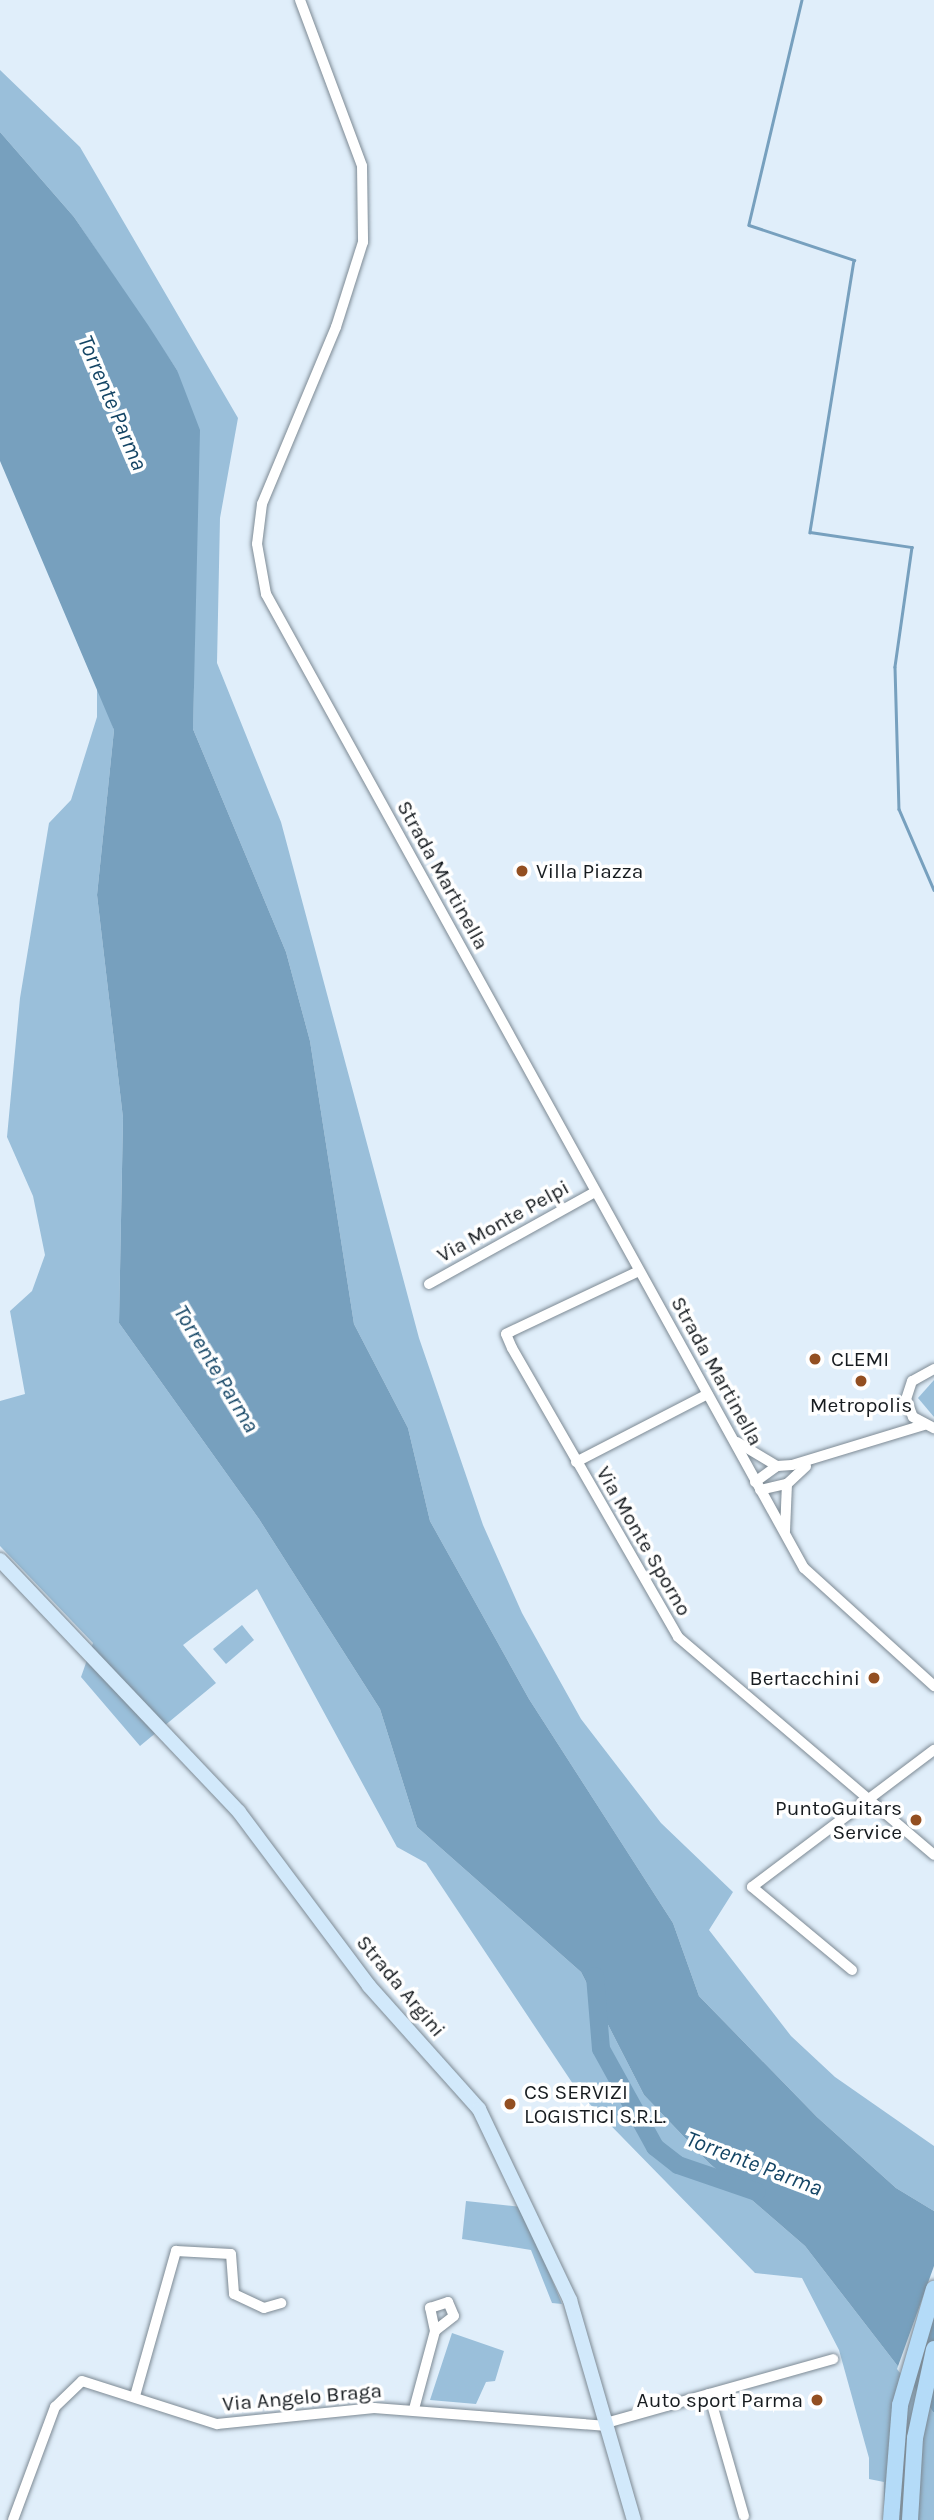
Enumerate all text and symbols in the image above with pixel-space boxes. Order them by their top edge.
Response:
water label: Torrente Parma [71,331,153,475]
street label: Strada Martinella [392,796,494,954]
place label: Villa Piazza [536,858,643,884]
marker: Villa Piazza [514,863,530,879]
street label: Via Monte Pelpi [433,1174,573,1268]
street label: Strada Martinella [666,1292,768,1450]
water label: Torrente Parma [167,1300,265,1438]
place label: CLEMI [831,1346,889,1372]
marker: CLEMI [805,1349,825,1369]
marker: Metropolis [853,1373,869,1389]
place label: Metropolis [810,1392,912,1418]
street label: Via Monte Sporno [591,1462,697,1620]
place label: Bertacchini [750,1665,860,1691]
marker: Bertacchini [866,1670,882,1686]
place label: PuntoGuitars Service [775,1795,902,1845]
marker: PuntoGuitars Service [908,1812,924,1828]
street label: Strada Argini [351,1930,451,2042]
place label: CS SERVIZI LOGISTICI S.R.L. [524,2079,666,2129]
marker: CS SERVIZI LOGISTICI S.R.L. [502,2096,518,2112]
water label: Torrente Parma [682,2125,826,2203]
street label: Via Angelo Braga [221,2377,383,2417]
place label: Auto sport Parma [637,2387,803,2413]
marker: Auto sport Parma [809,2392,825,2408]

